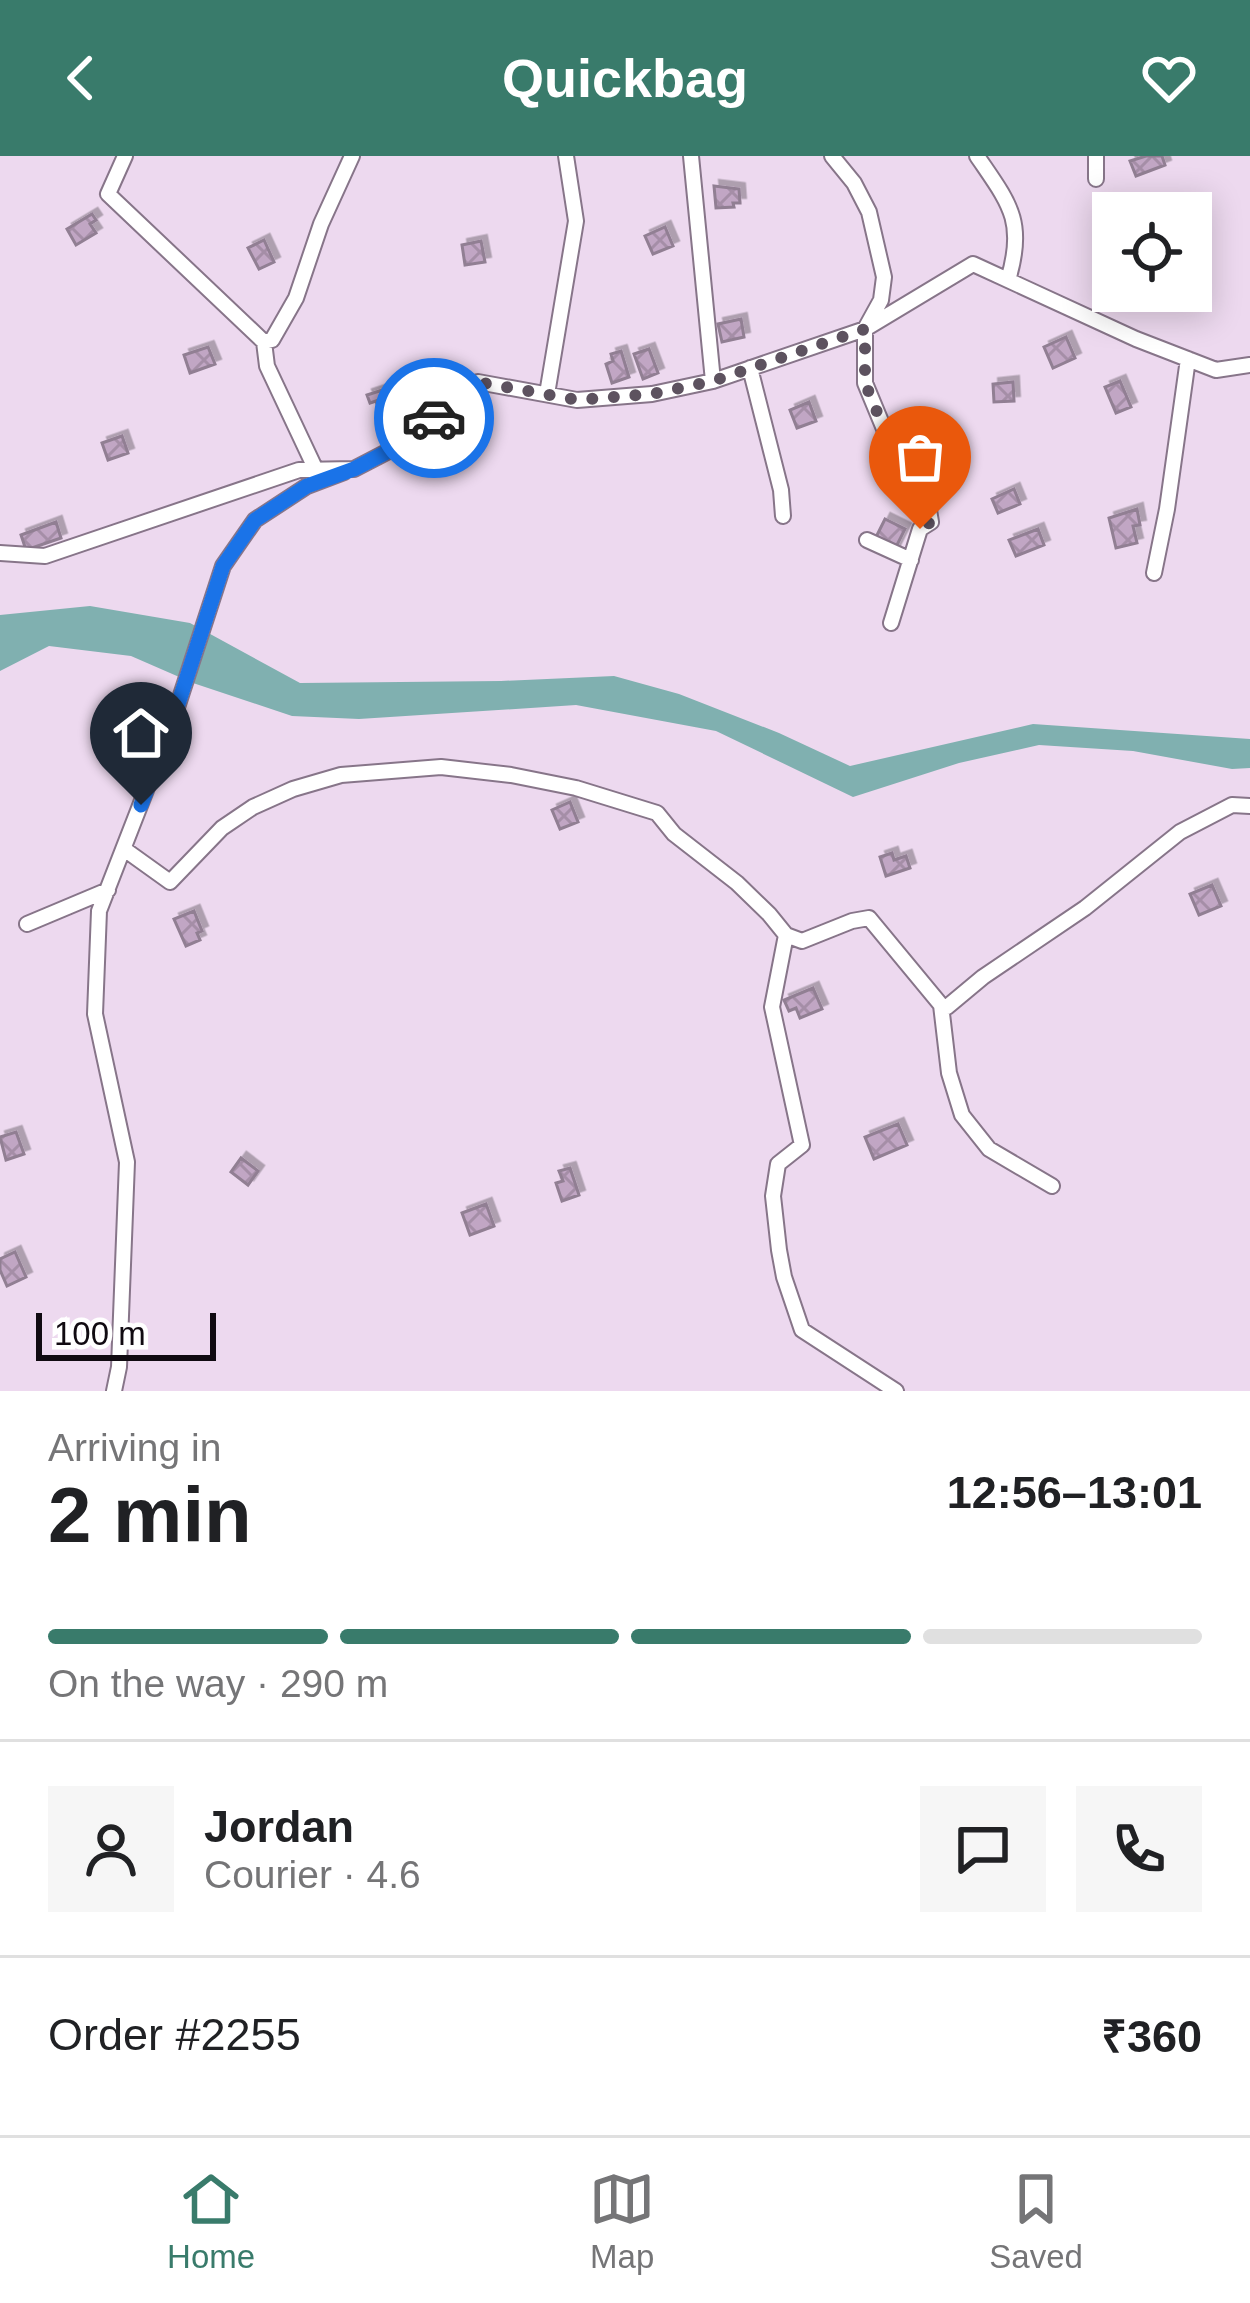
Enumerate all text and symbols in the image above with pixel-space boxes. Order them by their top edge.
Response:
icon: back [48,45,114,111]
icon: heart [1136,45,1202,111]
text: Quickbag [502,48,748,108]
map controls [1092,192,1212,312]
button: locate [1092,192,1212,312]
courier [374,358,494,478]
icon: car [401,385,467,451]
pin [869,406,971,529]
icon: bag [887,424,953,490]
pin [90,682,192,805]
icon: home [108,700,174,766]
scale bar [36,1307,216,1360]
text: 100 m [54,1315,146,1352]
text: Arriving in [48,1426,221,1469]
text: 12:56–13:01 [947,1467,1202,1518]
text: 2 min [48,1471,252,1559]
text: On the way · 290 m [48,1662,388,1705]
button: person [48,1786,174,1912]
button: chat [920,1786,1046,1912]
button: phone [1076,1786,1202,1912]
text: Jordan [204,1801,354,1852]
text: Courier · 4.6 [204,1853,421,1896]
text: Order #2255 [48,2009,301,2060]
text: ₹360 [1101,2011,1202,2062]
tab: Home [167,2166,255,2276]
tab: Map [589,2166,655,2276]
tab: Saved [989,2166,1083,2276]

